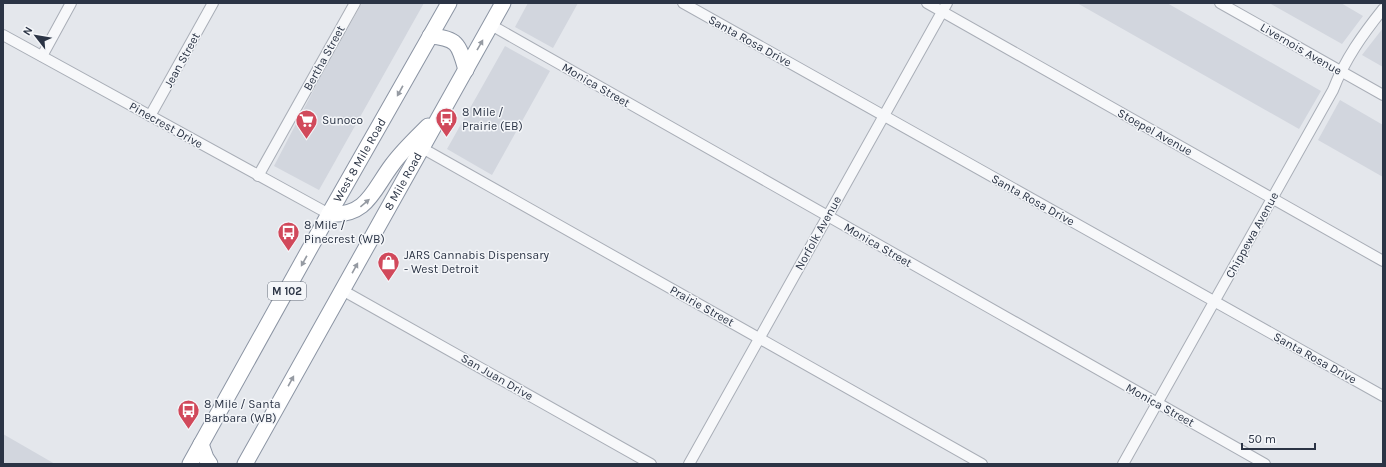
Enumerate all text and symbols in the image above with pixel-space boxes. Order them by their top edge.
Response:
street label: Santa Rosa Drive [706,12,794,70]
north arrow [16,16,56,56]
street label: Livernois Avenue [1258,20,1344,78]
street label: Bertha Street [300,23,348,93]
text: N [20,24,35,38]
street label: Jean Street [161,30,203,90]
one-way arrow [477,39,484,51]
street label: Monica Street [560,60,633,110]
one-way arrow [396,85,403,97]
street label: Pinecrest Drive [127,99,205,151]
place label: 8 Mile / Prairie (EB) [462,105,523,133]
bus stop icon: 8 Mile / Prairie (EB) [434,106,460,139]
street label: Stoepel Avenue [1115,106,1195,158]
supermarket icon: Sunoco [294,107,320,140]
place label: Sunoco [322,113,363,127]
street label: West 8 Mile Road [330,116,389,205]
street label: 8 Mile Road [381,150,425,213]
street label: Santa Rosa Drive [989,171,1077,229]
street label: Chippewa Avenue [1223,190,1281,280]
street label: Norfolk Avenue [792,194,844,272]
one-way arrow [359,198,370,207]
place label: 8 Mile / Pinecrest (WB) [304,218,385,246]
bus stop icon: 8 Mile / Pinecrest (WB) [276,219,302,252]
street label: Monica Street [842,220,915,270]
place label: JARS Cannabis Dispensary - West Detroit [404,248,550,276]
shop icon: JARS Cannabis Dispensary - West Detroit [376,249,402,282]
one-way arrow [300,255,307,267]
one-way arrow [351,262,358,274]
road number: M 102 [268,282,306,300]
street label: Prairie Street [668,283,737,330]
street label: Santa Rosa Drive [1271,329,1359,387]
street label: San Juan Drive [459,351,535,403]
one-way arrow [288,375,294,387]
street label: Monica Street [1123,380,1197,430]
place label: 8 Mile / Santa Barbara (WB) [204,397,281,425]
bus stop icon: 8 Mile / Santa Barbara (WB) [176,398,202,431]
scale bar [1242,425,1315,451]
text: 50 m [1248,432,1276,446]

